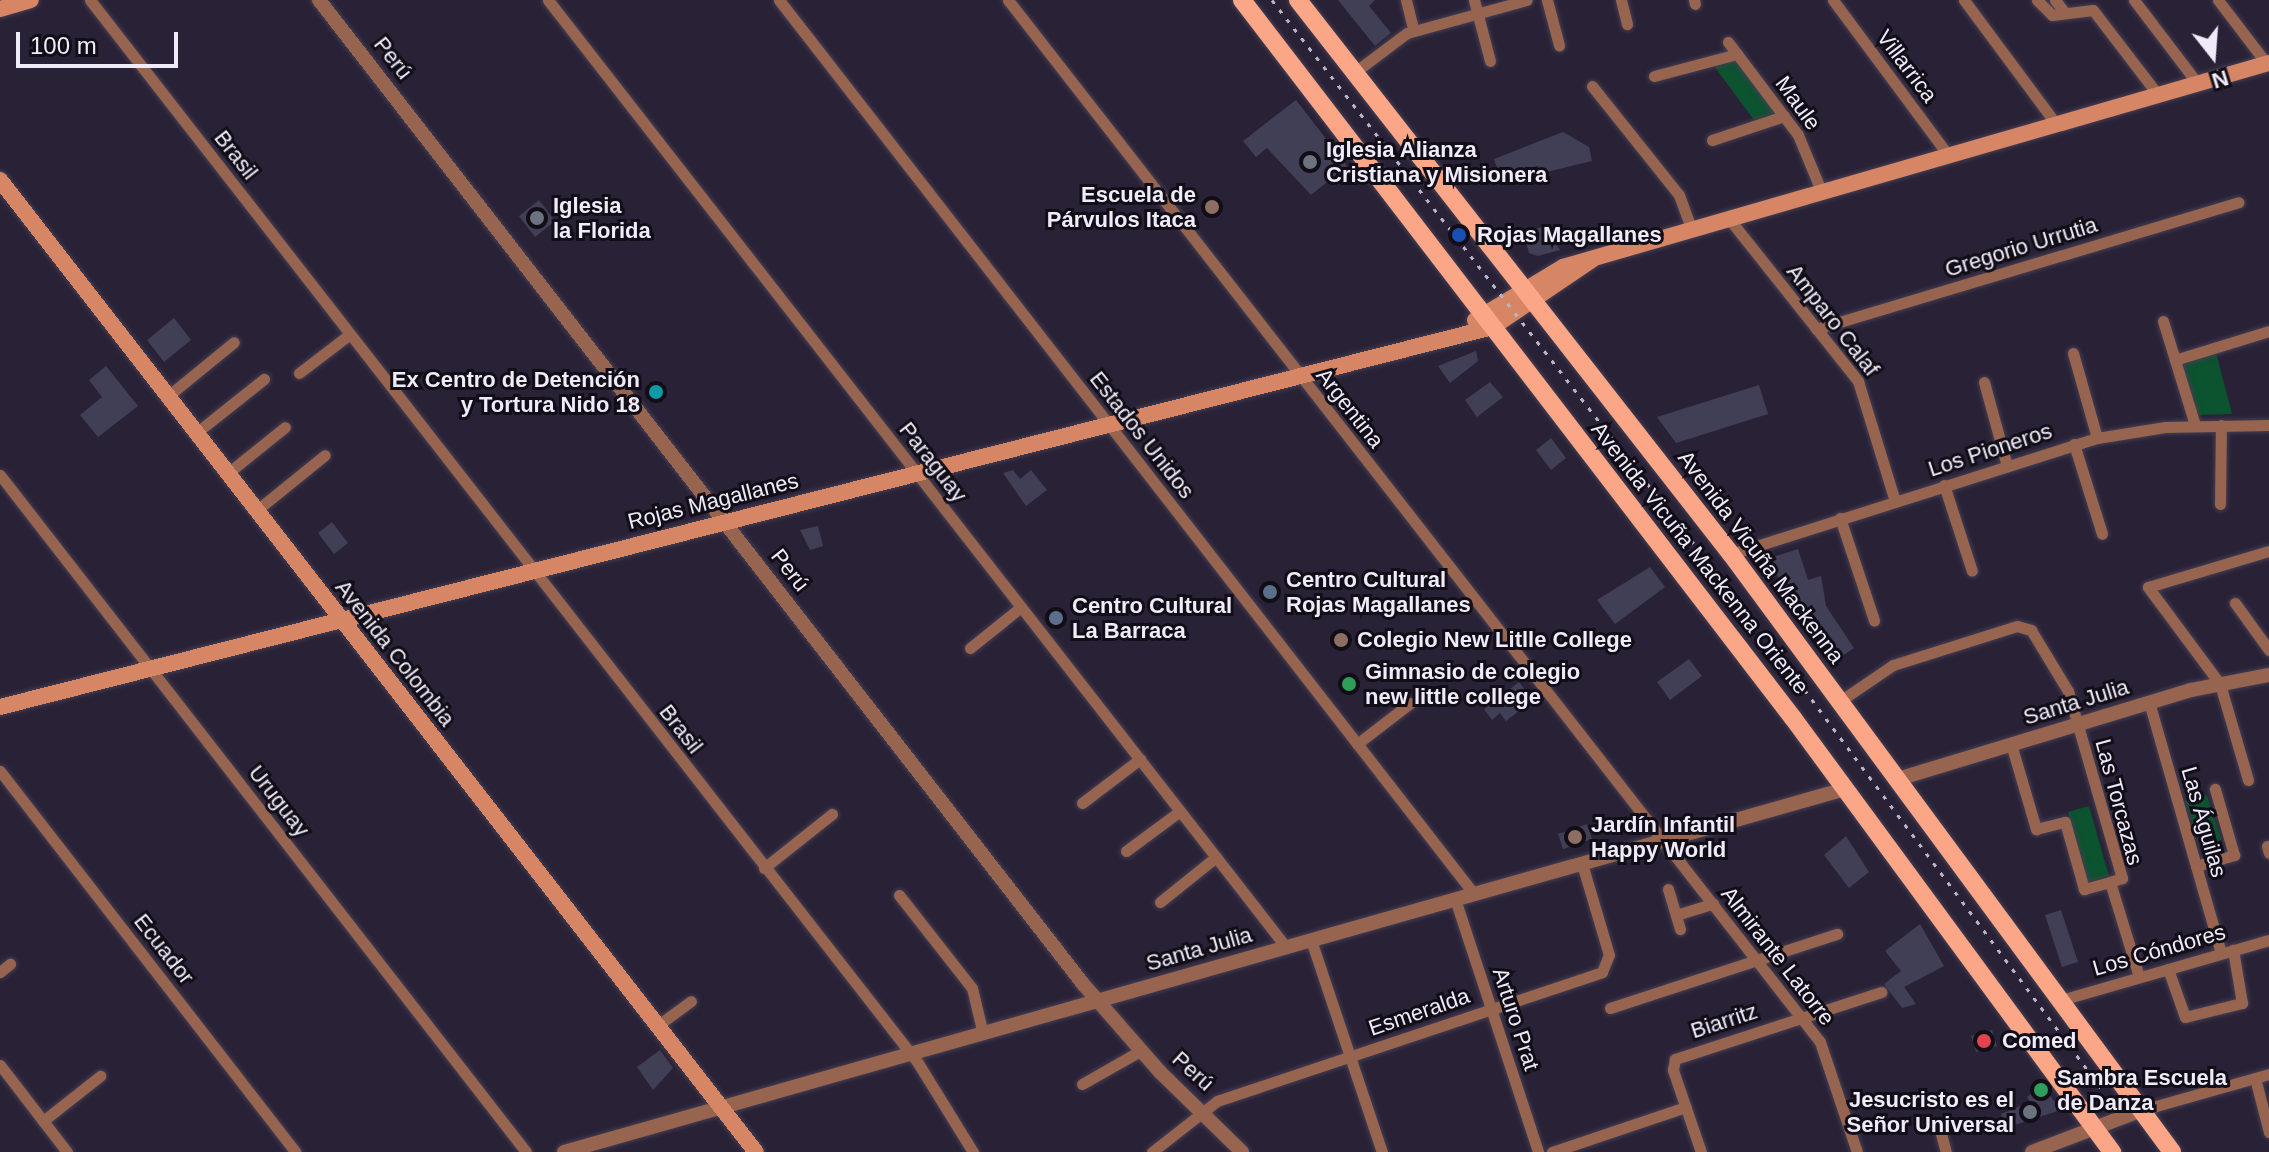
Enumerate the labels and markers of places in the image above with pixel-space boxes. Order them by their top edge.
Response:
place label: Iglesia Alianza Cristiana y Misionera [1326,136,1547,188]
marker: Iglesia Alianza Cristiana y Misionera [1301,153,1319,171]
place label: Escuela de Párvulos Itaca [1047,181,1196,232]
place label: Iglesia la Florida [553,192,651,244]
marker: Escuela de Párvulos Itaca [1203,198,1221,216]
marker: Iglesia la Florida [528,209,546,227]
place label: Rojas Magallanes [1477,222,1662,248]
marker: Rojas Magallanes [1448,224,1470,246]
place label: Ex Centro de Detención y Tortura Nido 18 [392,366,640,418]
marker: Ex Centro de Detención y Tortura Nido 18 [647,383,665,401]
place label: Centro Cultural Rojas Magallanes [1286,566,1471,618]
marker: Centro Cultural Rojas Magallanes [1261,583,1279,601]
place label: Centro Cultural La Barraca [1072,592,1232,644]
marker: Centro Cultural La Barraca [1047,609,1065,627]
place label: Colegio New Litlle College [1357,627,1632,653]
marker: Colegio New Litlle College [1332,631,1350,649]
place label: Gimnasio de colegio new little college [1365,658,1580,710]
marker: Gimnasio de colegio new little college [1340,675,1358,693]
place label: Jardín Infantil Happy World [1591,811,1735,862]
marker: Jardín Infantil Happy World [1566,828,1584,846]
place label: Comed [2002,1028,2077,1054]
marker: Comed [1973,1030,1995,1052]
place label: Sambra Escuela de Danza [2057,1064,2227,1116]
marker: Sambra Escuela de Danza [2032,1081,2050,1099]
place label: Jesucristo es el Señor Universal [1846,1086,2014,1138]
marker: Jesucristo es el Señor Universal [2021,1103,2039,1121]

